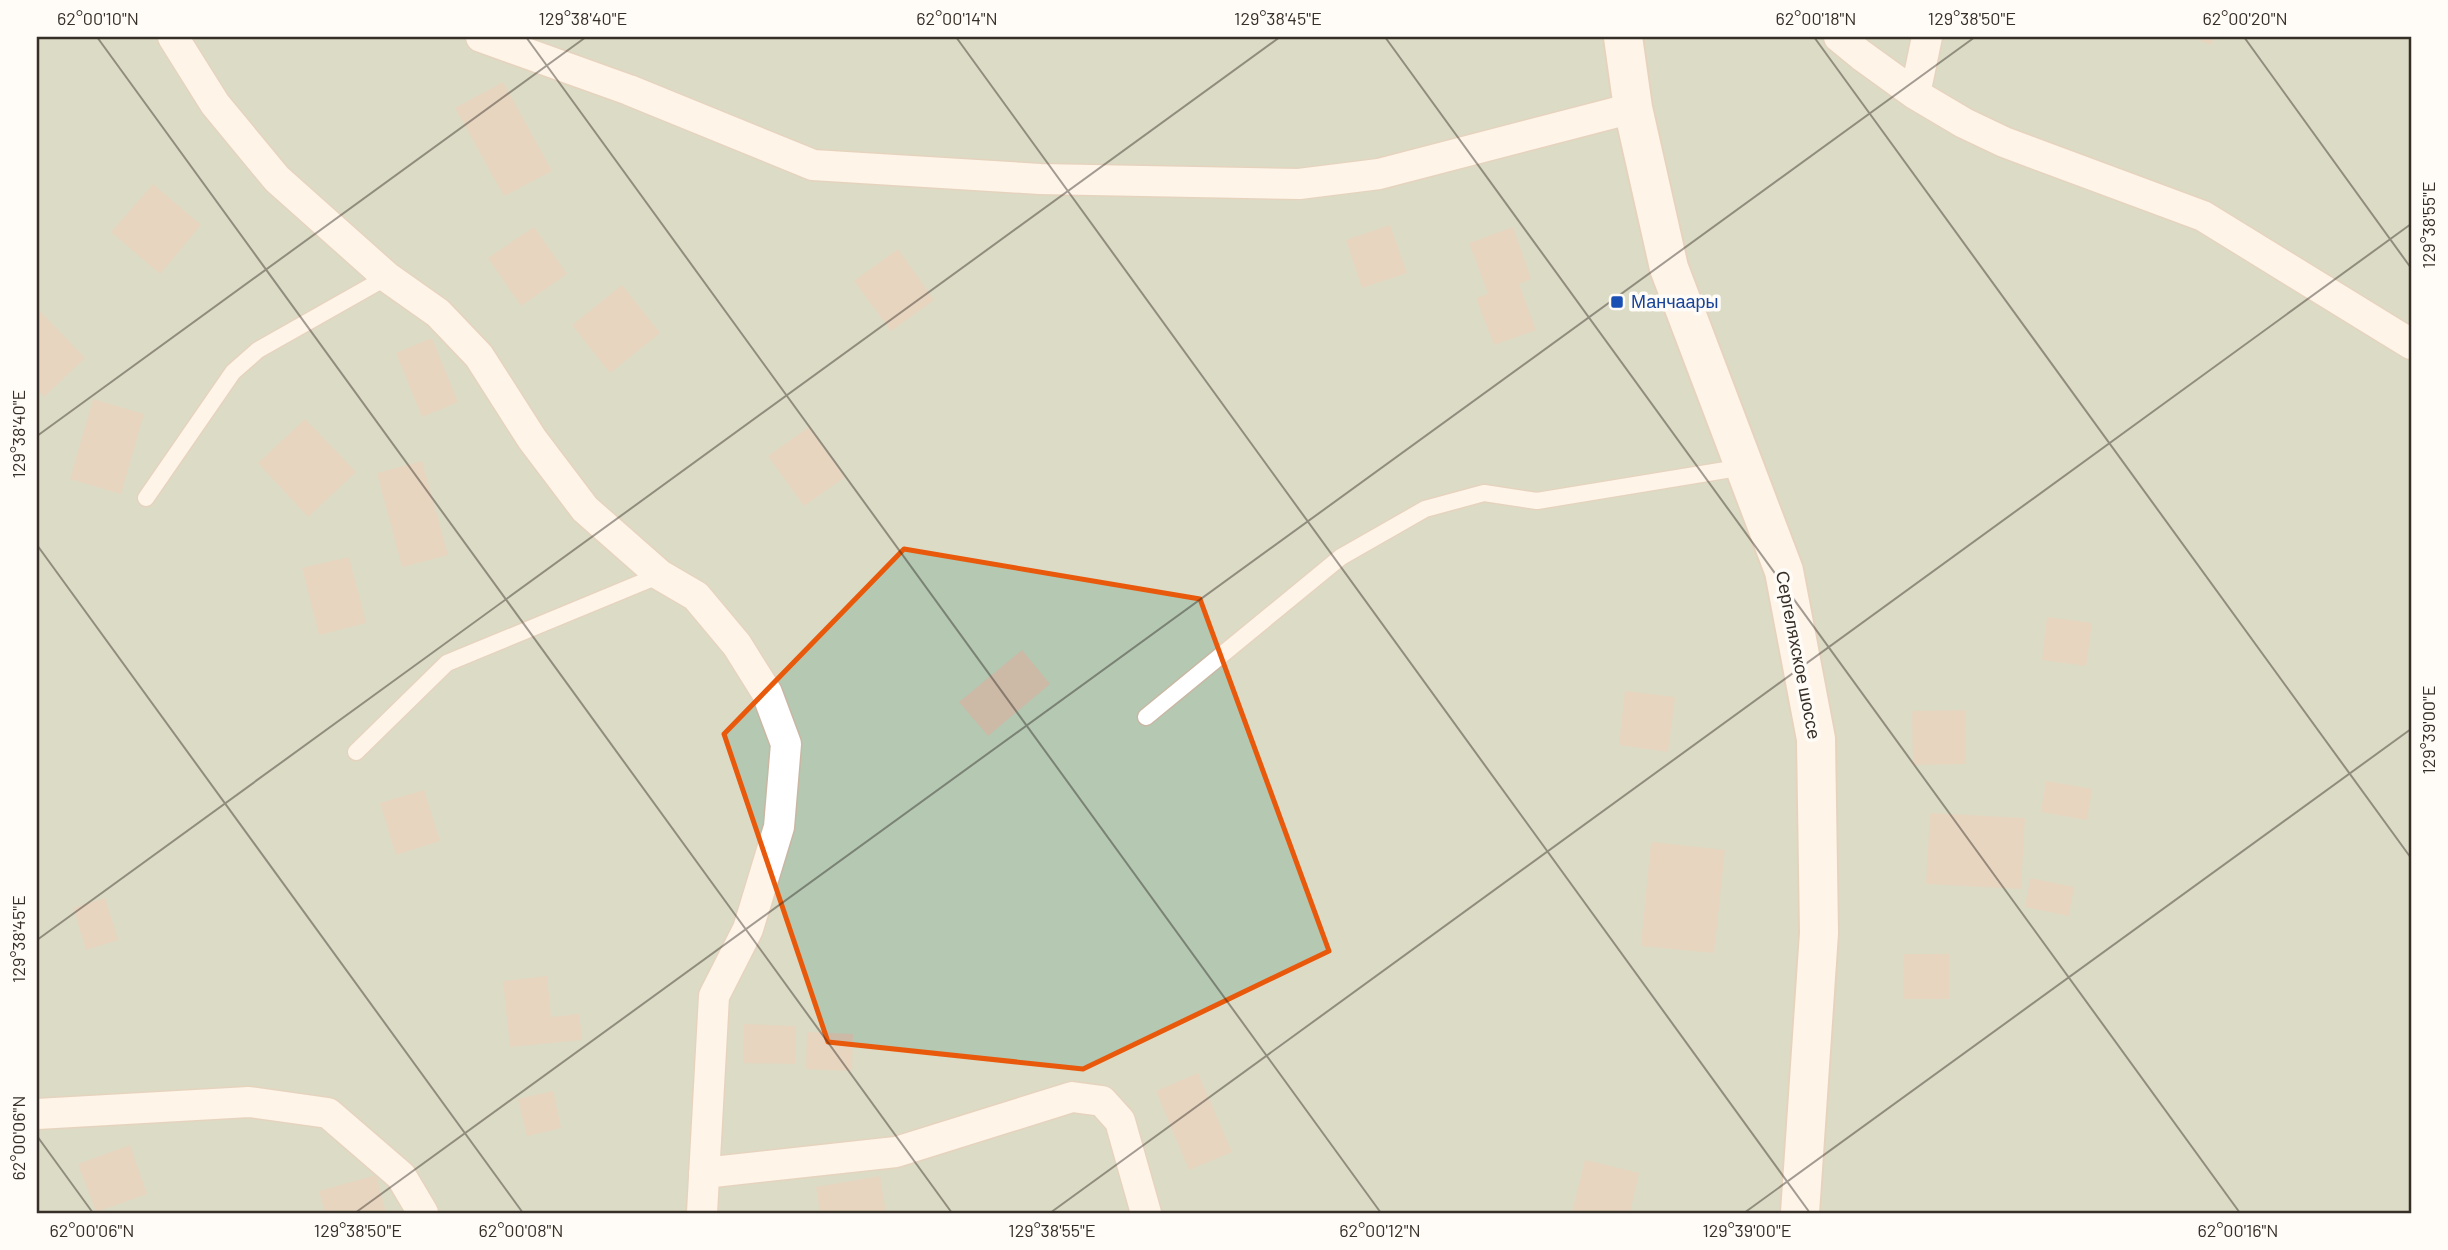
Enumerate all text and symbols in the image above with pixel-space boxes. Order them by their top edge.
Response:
text: 62°00'10"N [57,7,139,29]
text: 129°38'40"E [539,7,627,29]
text: 62°00'14"N [916,7,998,29]
text: 129°38'45"E [1234,7,1322,29]
text: 62°00'18"N [1775,7,1857,29]
text: 129°38'50"E [1928,7,2016,29]
text: 62°00'20"N [2202,7,2288,29]
text: 129°38'55"E [2417,181,2439,269]
place label: Манчаары [1631,290,1719,312]
marker: Манчаары [1609,294,1625,310]
text: 129°38'40"E [7,390,29,478]
street label: Сергеляхское шоссе [1772,569,1826,741]
text: 129°39'00"E [2417,685,2439,775]
text: 129°38'45"E [7,895,29,983]
text: 62°00'06"N [7,1096,29,1180]
text: 62°00'06"N [50,1219,134,1241]
text: 129°38'50"E [314,1219,402,1241]
text: 62°00'08"N [479,1219,563,1241]
text: 129°38'55"E [1008,1219,1096,1241]
text: 62°00'12"N [1339,1219,1421,1241]
text: 129°39'00"E [1702,1219,1792,1241]
text: 62°00'16"N [2198,1219,2278,1241]

